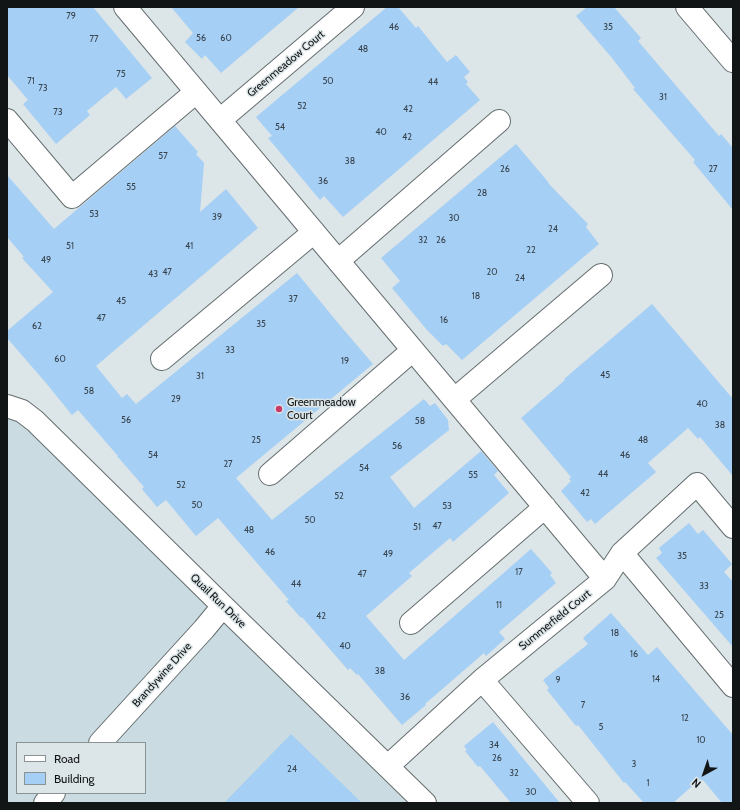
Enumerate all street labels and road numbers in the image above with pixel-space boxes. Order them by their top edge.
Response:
street label: Greenmeadow Court [245,28,327,100]
street label: Quail Run Drive [187,571,249,631]
street label: Summerfield Court [516,587,594,653]
street label: Brandywine Drive [130,640,194,710]

